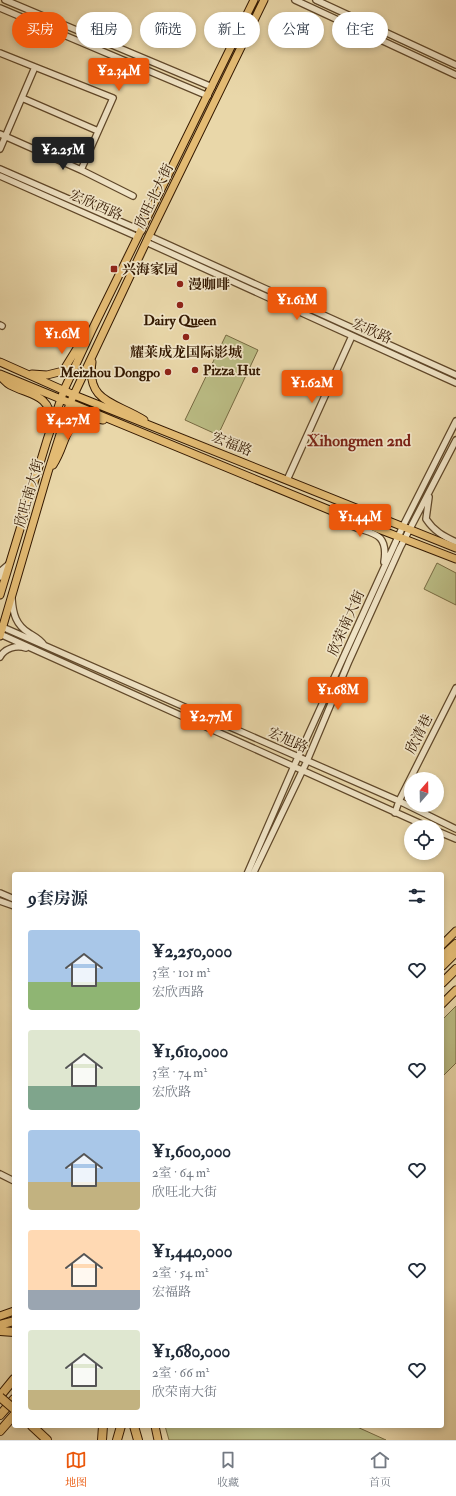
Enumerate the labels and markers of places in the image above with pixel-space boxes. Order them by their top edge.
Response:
pin: ¥2.34M [86,58,152,92]
pin: ¥2.25M [30,137,96,171]
place label: 兴海家园 [122,261,178,278]
marker: 兴海家园 [109,264,119,274]
place label: 漫咖啡 [188,276,230,293]
marker: 漫咖啡 [175,279,185,289]
pin: ¥1.61M [264,287,330,321]
marker: Dairy Queen [175,300,185,310]
place label: Dairy Queen [143,312,217,330]
pin: ¥1.6M [34,321,90,355]
marker: 耀莱成龙国际影城 [181,332,191,342]
place label: 耀莱成龙国际影城 [130,344,242,361]
place label: Pizza Hut [203,362,261,379]
place label: Meizhou Dongpo [59,364,160,382]
marker: Pizza Hut [190,365,200,375]
marker: Meizhou Dongpo [163,367,173,377]
pin: ¥1.62M [279,370,345,404]
pin: ¥4.27M [35,407,101,441]
pin: ¥1.44M [327,504,393,538]
pin: ¥1.68M [305,677,371,711]
pin: ¥2.77M [178,704,244,738]

